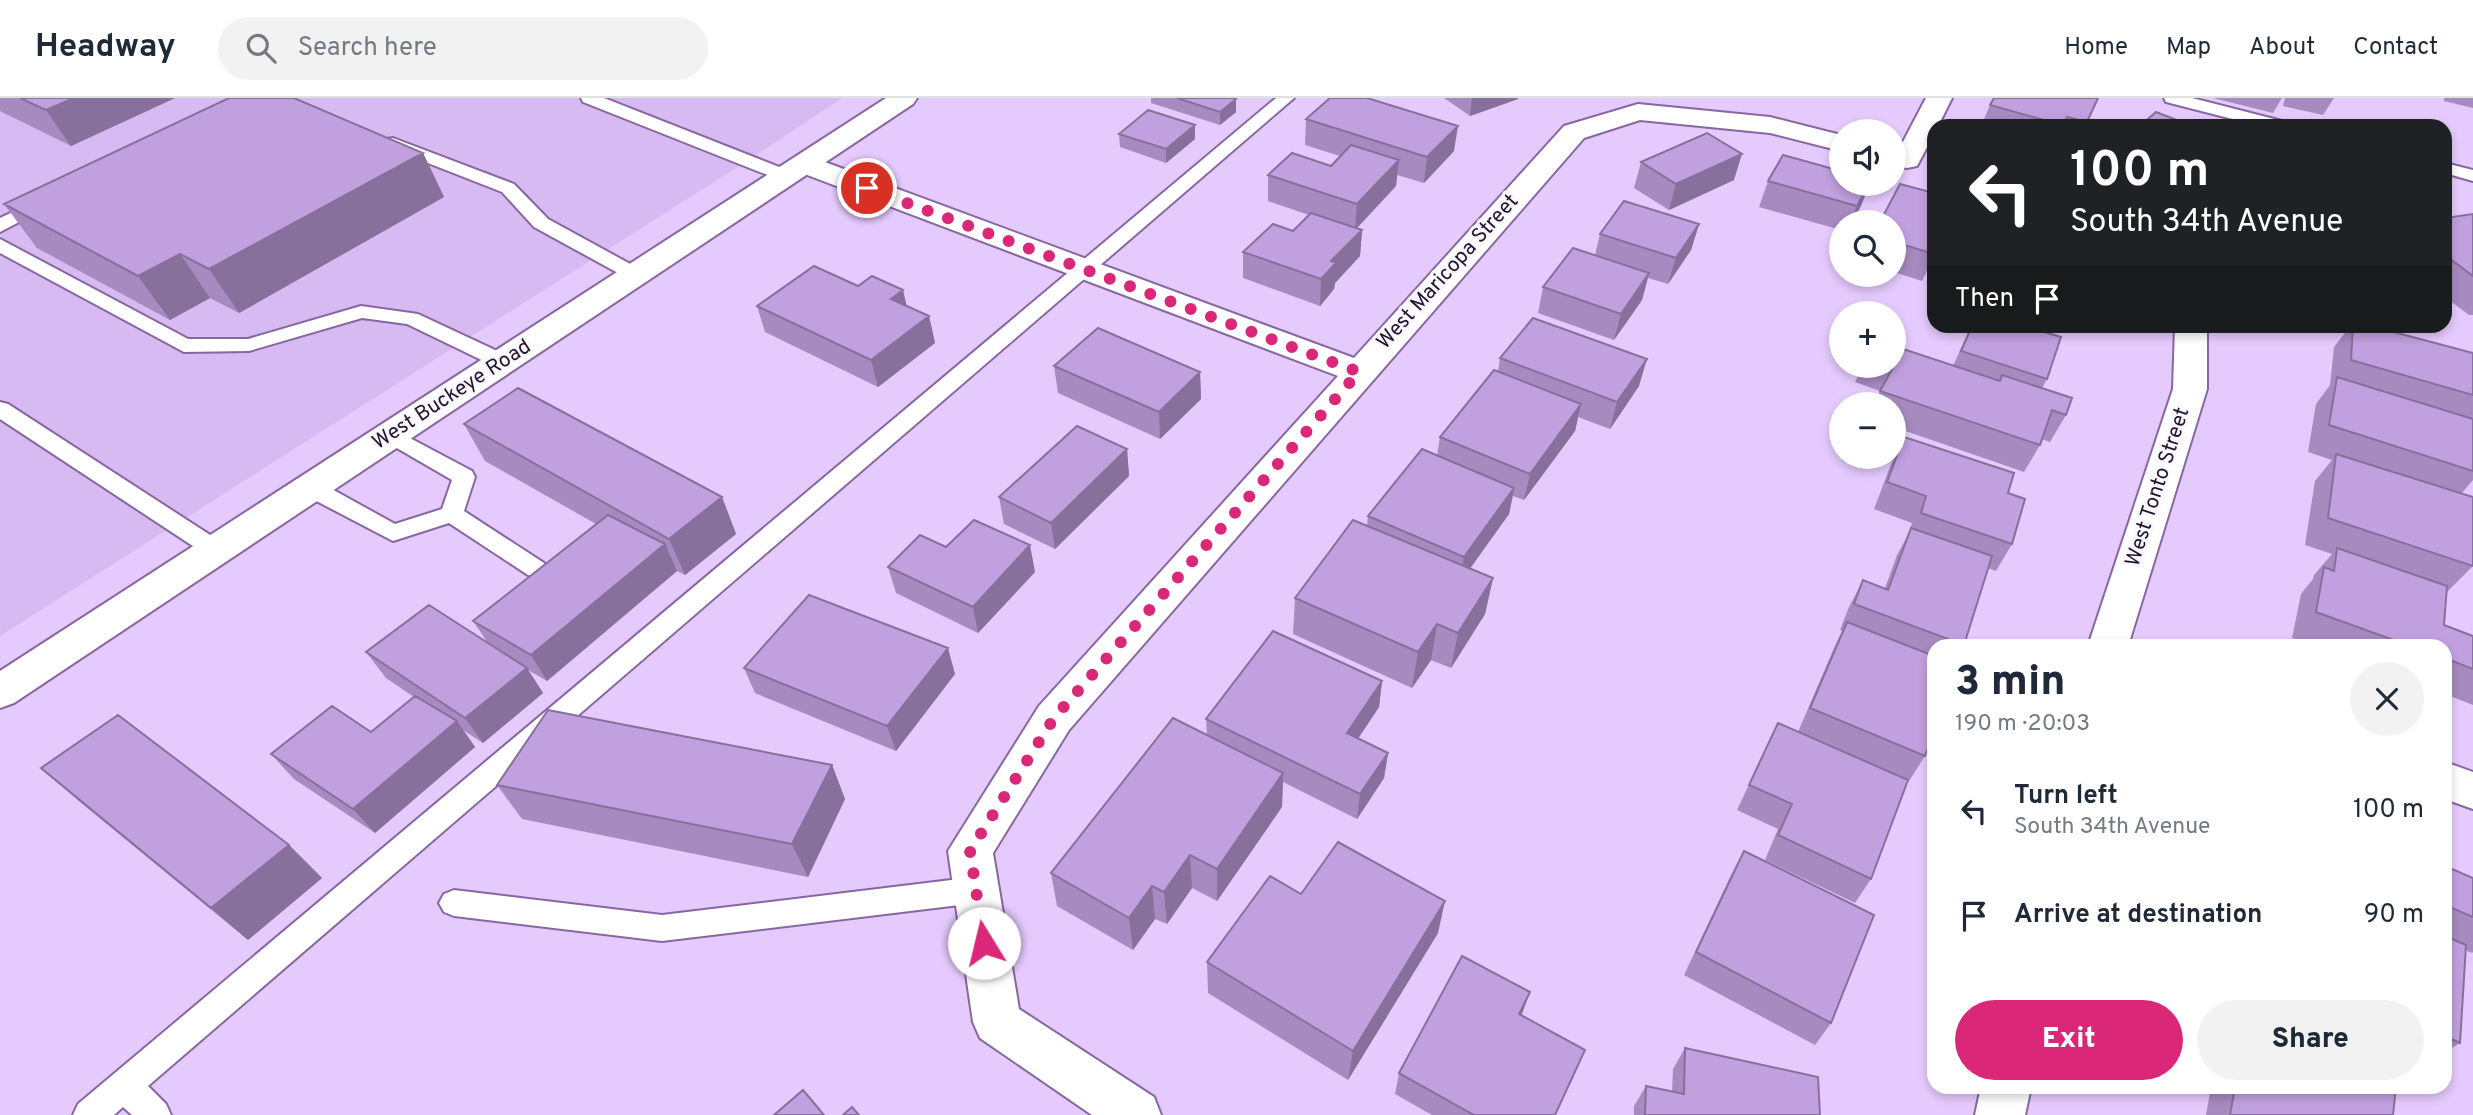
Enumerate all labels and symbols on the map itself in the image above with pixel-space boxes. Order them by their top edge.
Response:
pin [837,158,897,218]
street label: West Maricopa Street [1371,189,1525,355]
street label: West Buckeye Road [367,334,537,456]
street label: West Tonto Street [2120,404,2196,570]
position arrow [947,906,1021,980]

